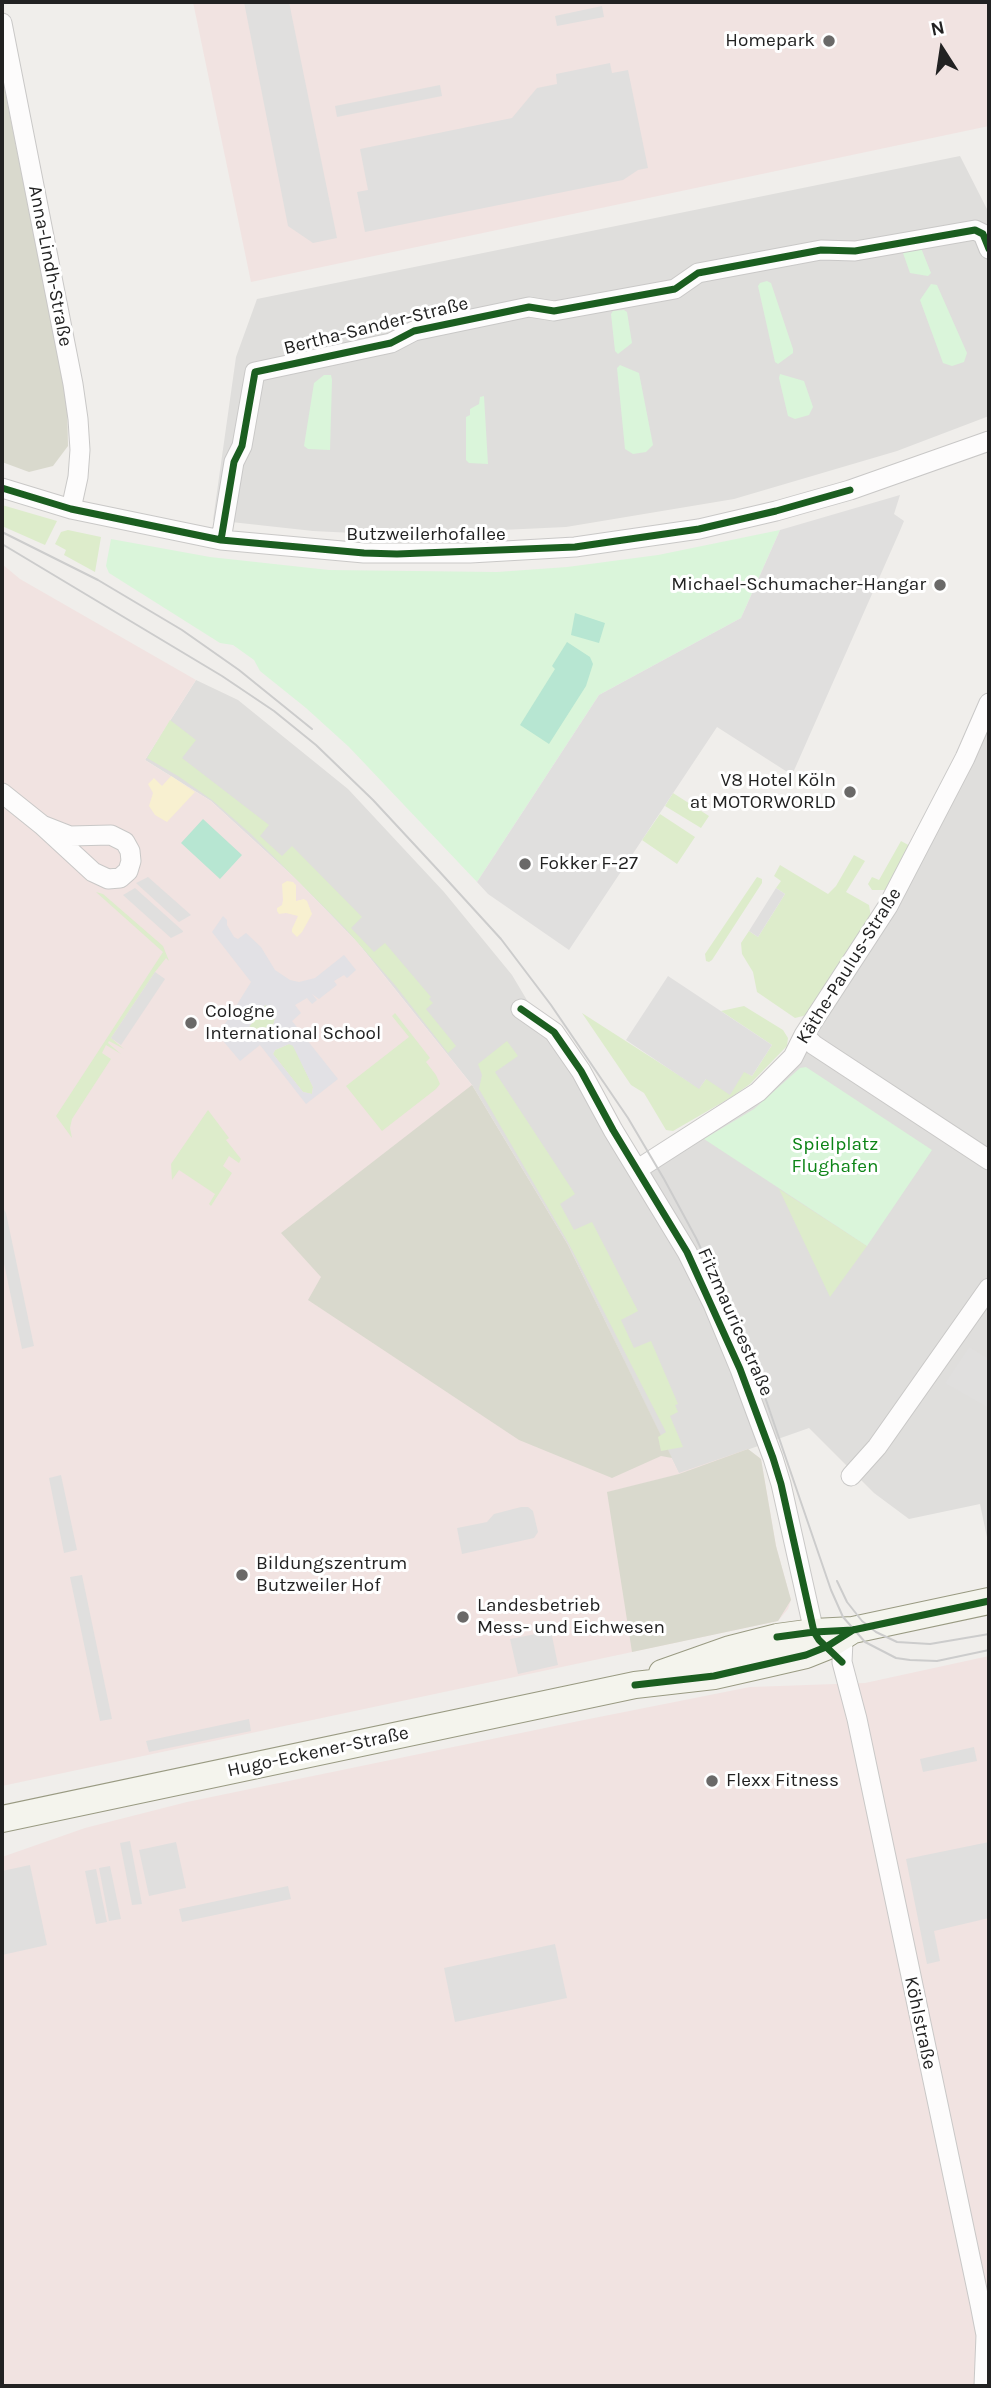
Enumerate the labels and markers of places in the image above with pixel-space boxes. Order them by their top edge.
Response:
place label: Homepark [725,30,815,52]
marker: Homepark [821,33,837,49]
place label: Michael-Schumacher-Hangar [671,574,926,596]
marker: Michael-Schumacher-Hangar [932,577,948,593]
place label: V8 Hotel Köln at MOTORWORLD [690,770,836,814]
marker: V8 Hotel Köln at MOTORWORLD [842,784,858,800]
place label: Fokker F-27 [539,853,638,875]
marker: Fokker F-27 [517,856,533,872]
place label: Cologne International School [205,1001,381,1045]
marker: Cologne International School [183,1015,199,1031]
place label: Bildungszentrum Butzweiler Hof [256,1553,407,1597]
marker: Bildungszentrum Butzweiler Hof [234,1567,250,1583]
place label: Landesbetrieb Mess- und Eichwesen [477,1595,665,1639]
marker: Landesbetrieb Mess- und Eichwesen [455,1609,471,1625]
place label: Flexx Fitness [726,1770,839,1792]
marker: Flexx Fitness [704,1773,720,1789]

